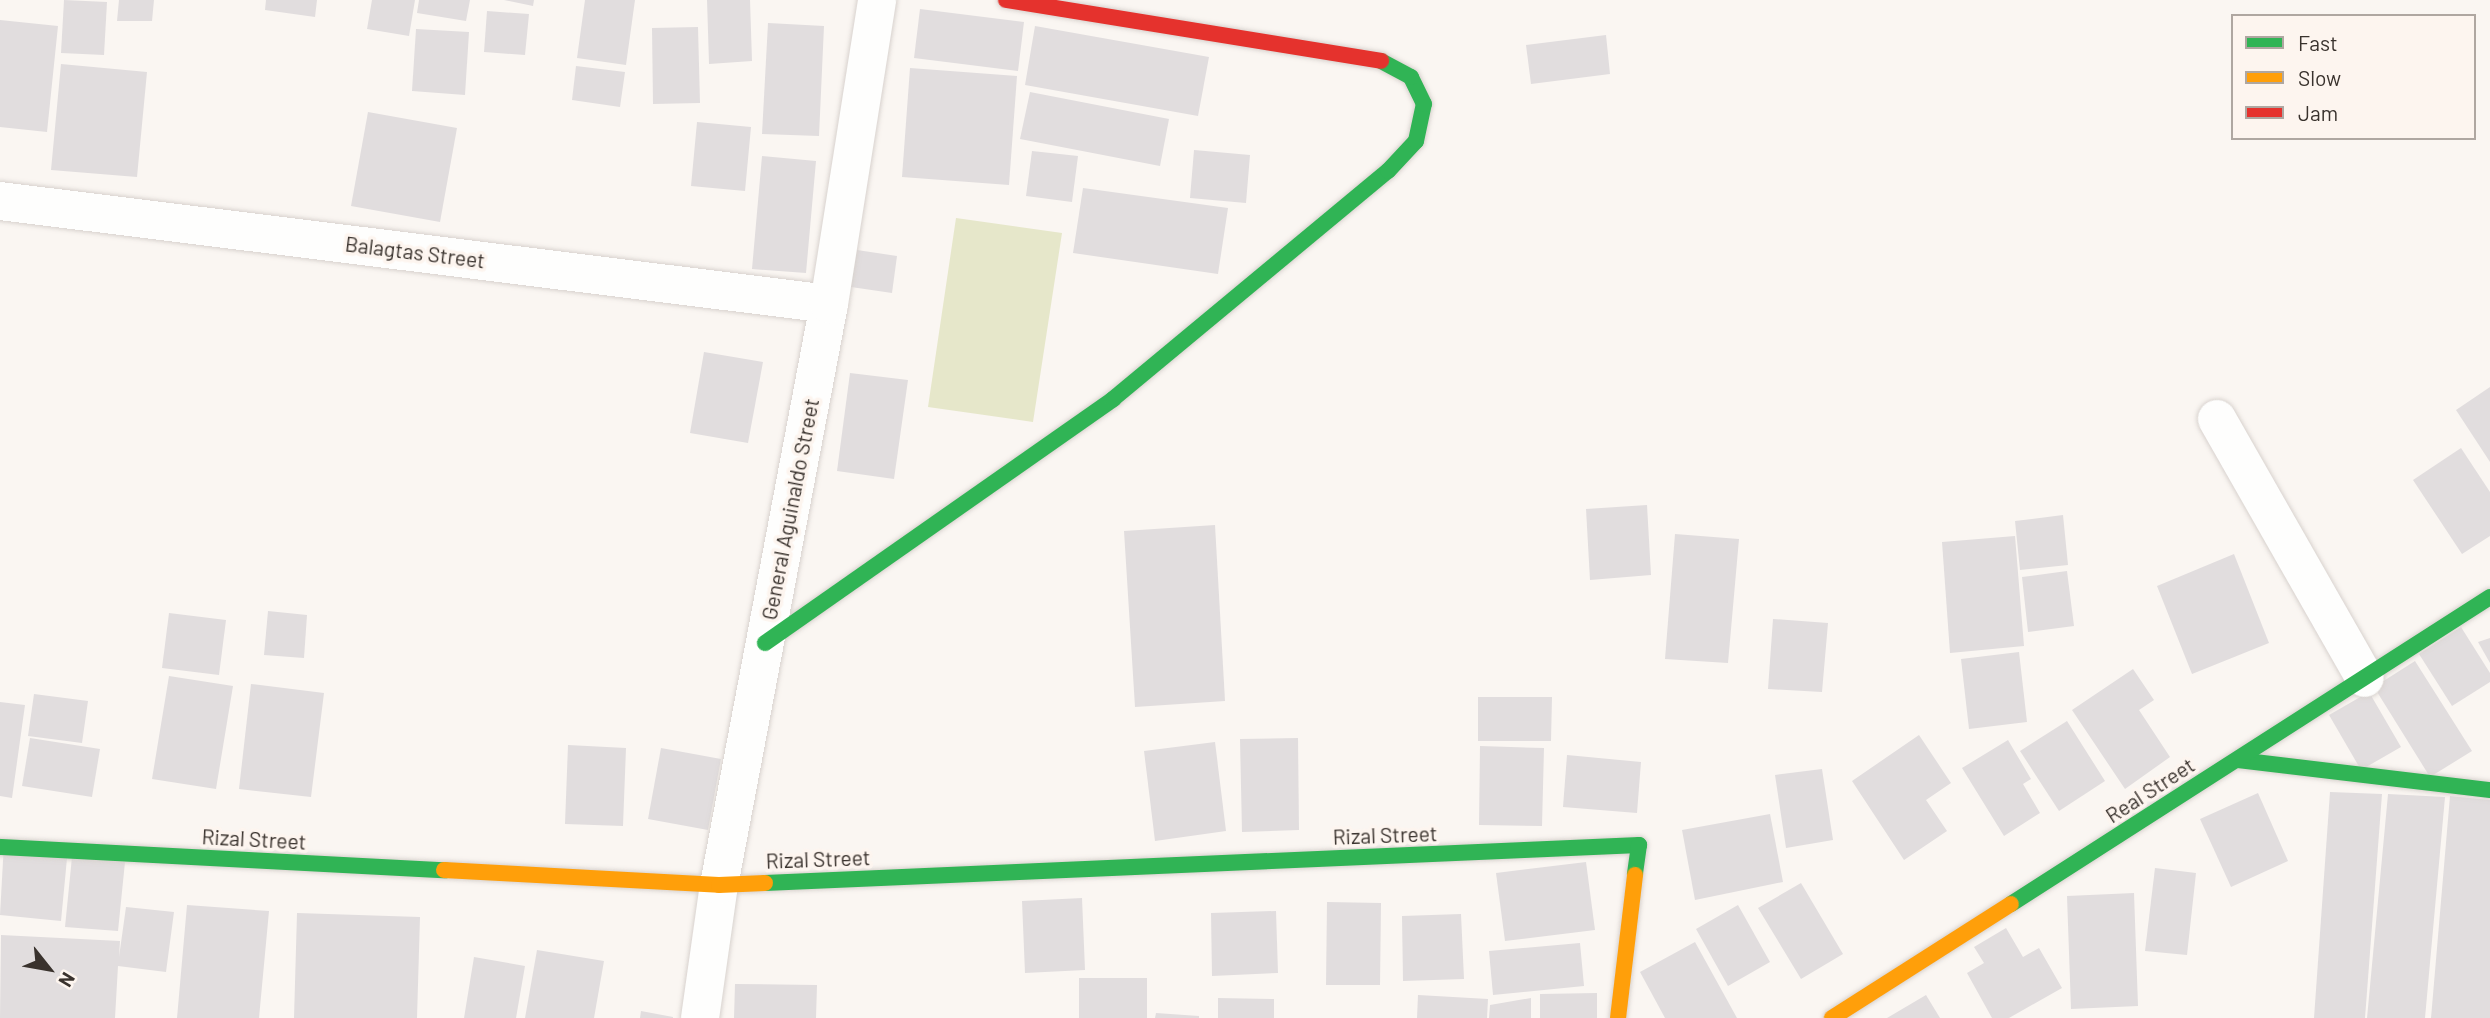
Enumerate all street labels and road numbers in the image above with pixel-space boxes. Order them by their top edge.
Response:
street label: Balagtas Street [344,231,486,273]
street label: General Aguinaldo Street [756,396,824,622]
street label: Real Street [2101,752,2199,828]
street label: Rizal Street [1332,821,1438,849]
street label: Rizal Street [201,824,307,854]
street label: Rizal Street [765,845,871,873]

